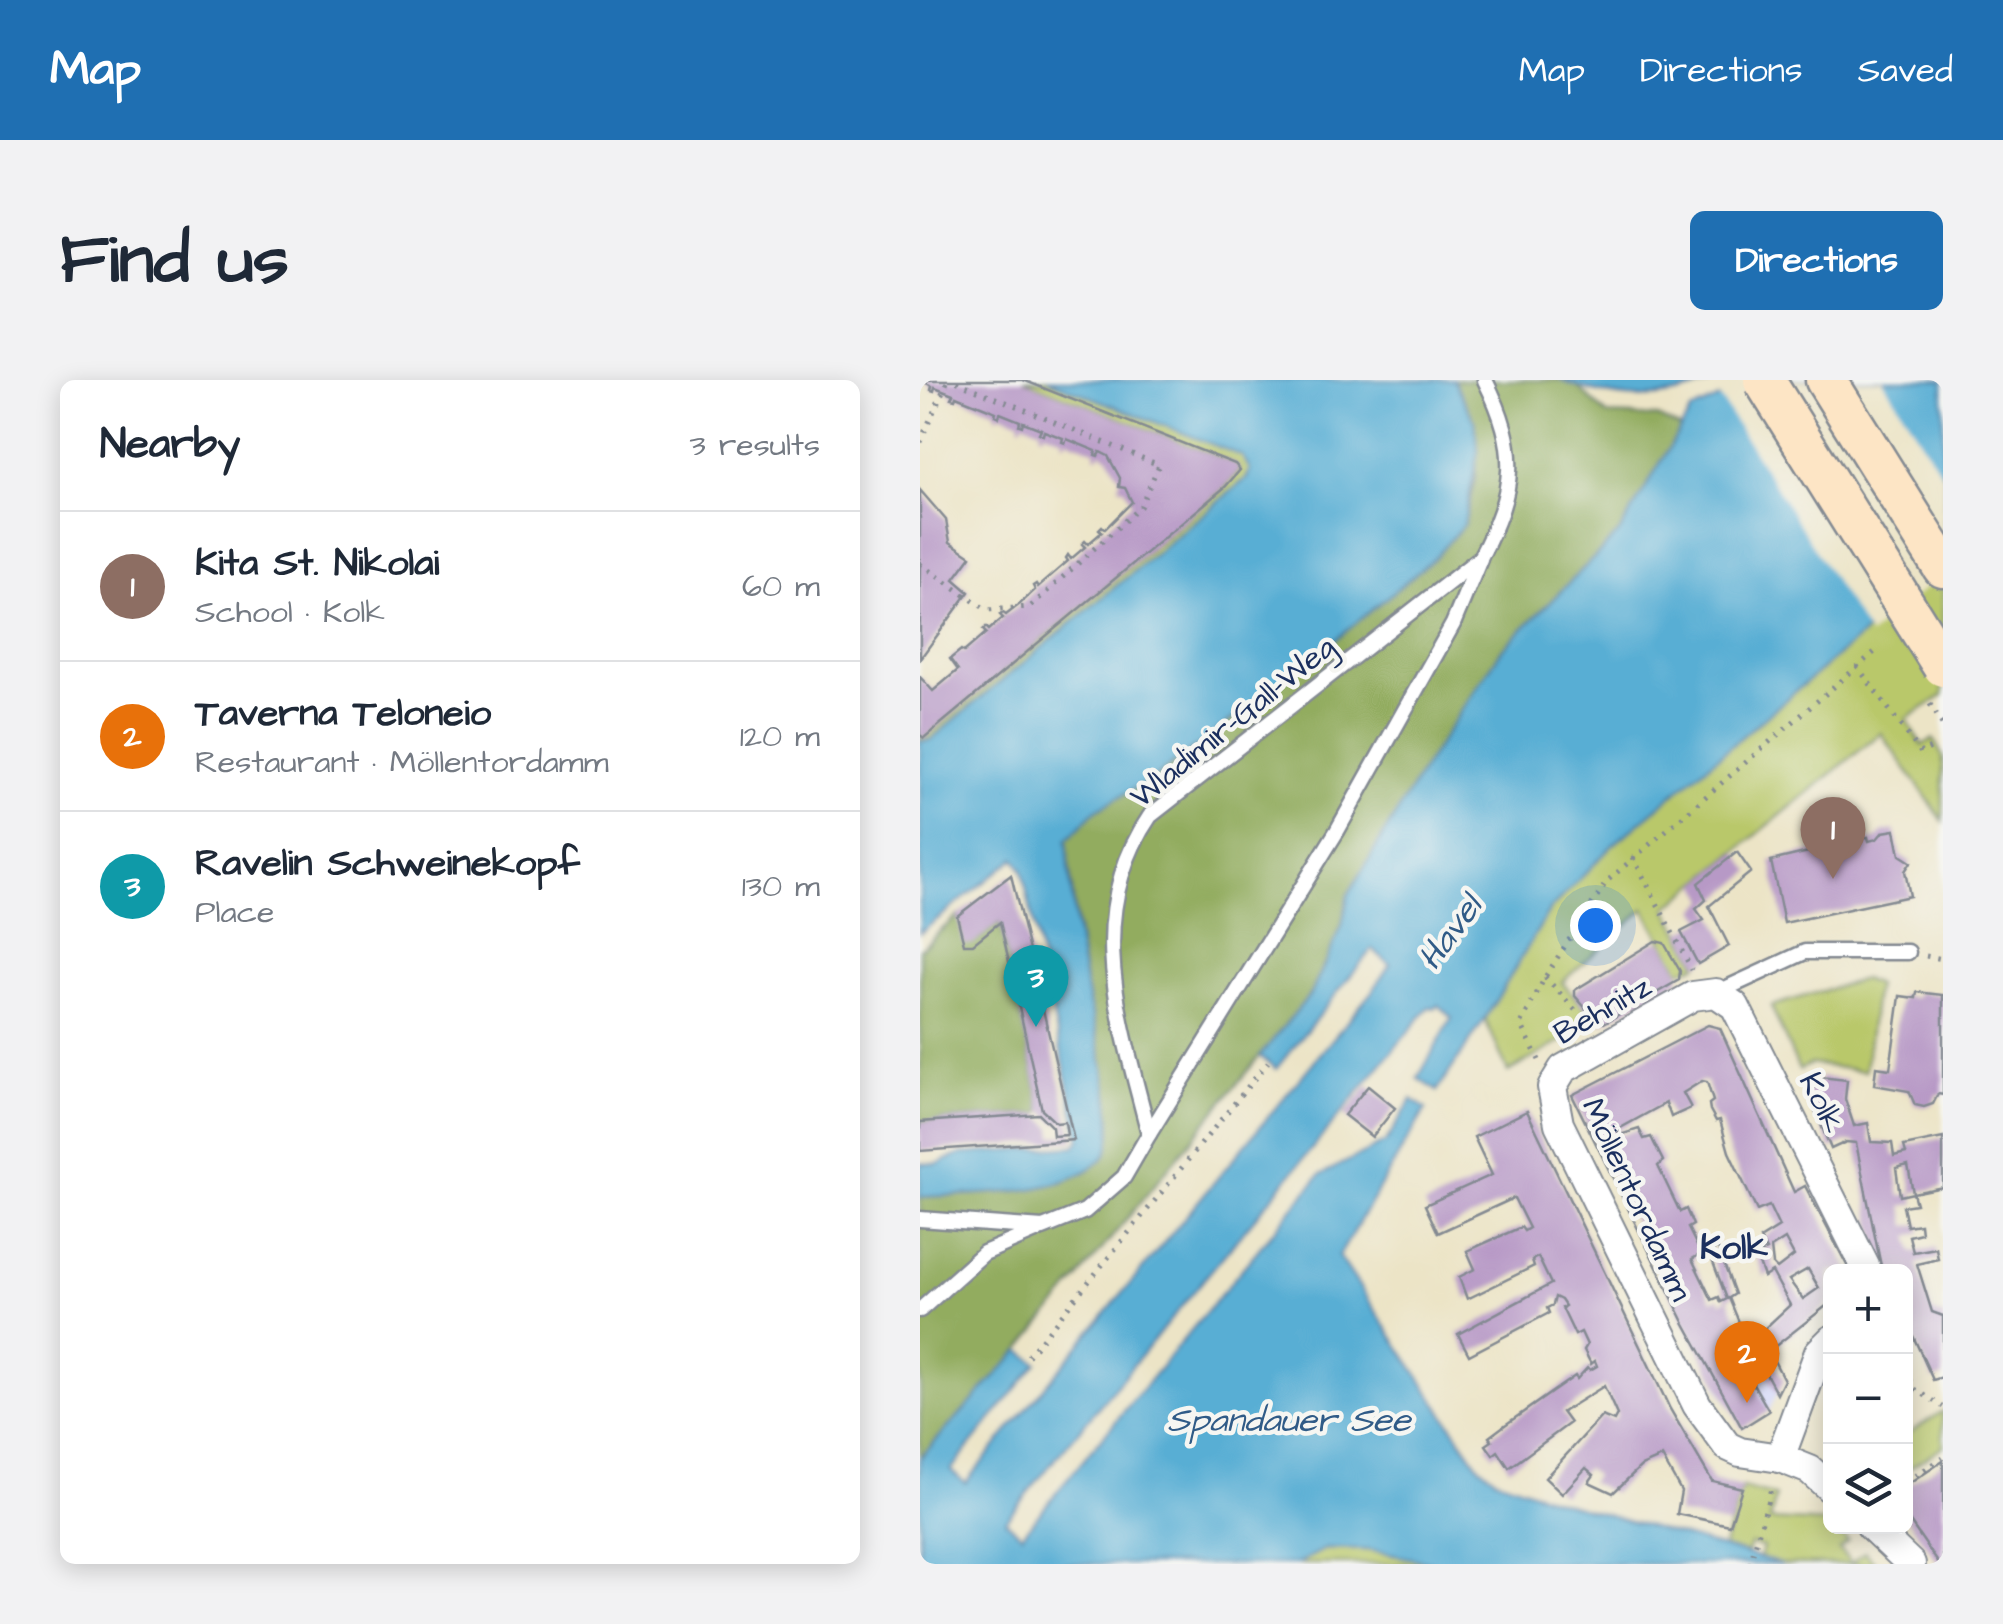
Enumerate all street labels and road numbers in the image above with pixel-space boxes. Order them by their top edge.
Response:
street label: Wladimir-Gall-Weg [1121,625,1345,819]
street label: Behnitz [1546,964,1660,1056]
street label: Kolk [1788,1065,1856,1141]
street label: Möllentordamm [1570,1091,1703,1308]

